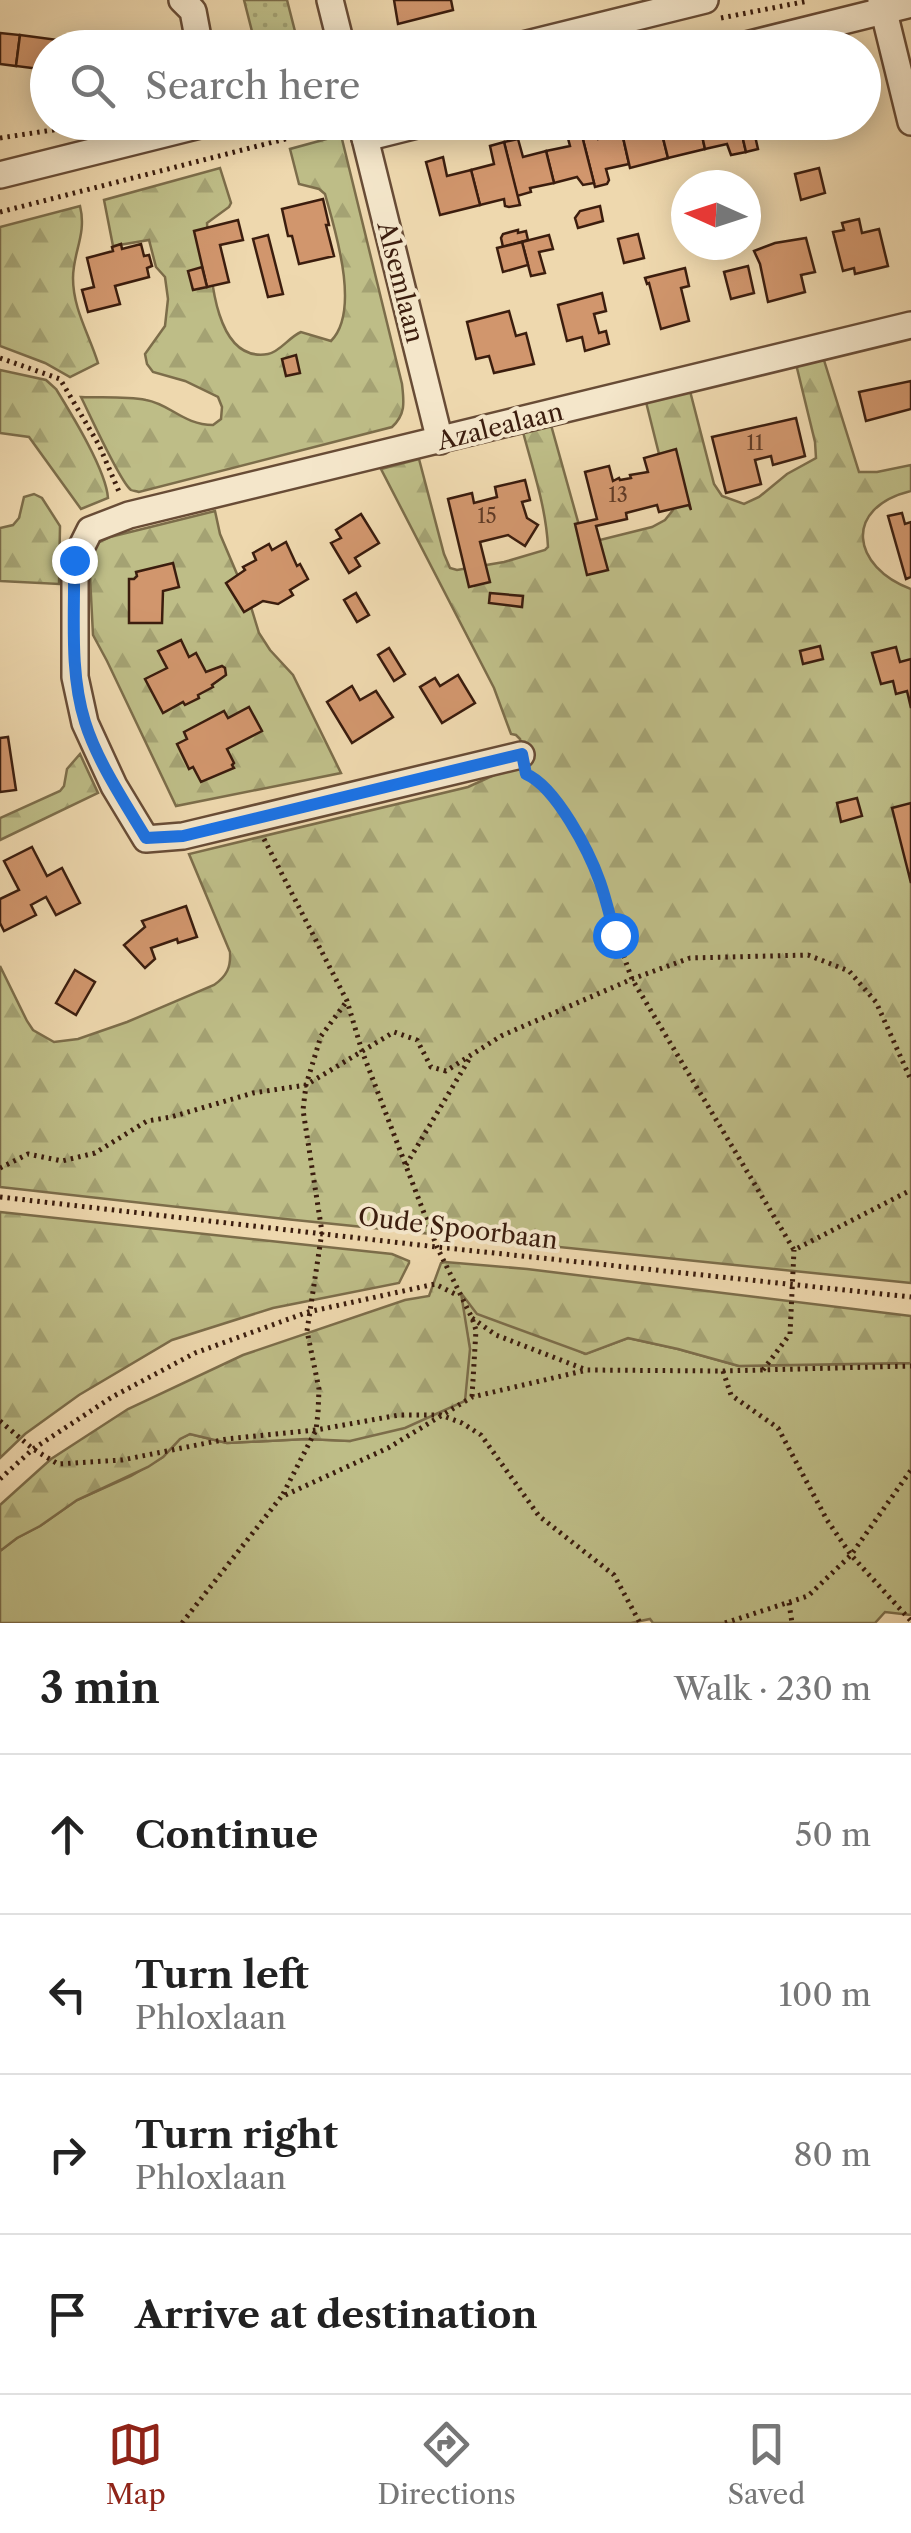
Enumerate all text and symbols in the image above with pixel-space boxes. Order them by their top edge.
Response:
search box [30,30,881,140]
icon: search [65,58,120,113]
text: Search here [145,62,360,109]
north arrow [671,170,761,260]
street label: Alsemlaan [370,217,431,346]
street label: Azalealaan [433,396,567,457]
house number: 11 [747,431,764,455]
house number: 13 [608,483,628,507]
house number: 15 [477,504,497,528]
route end [52,538,98,584]
route start [593,913,639,959]
street label: Oude Spoorbaan [356,1201,560,1256]
text: 3 min [40,1662,160,1714]
text: Walk · 230 m [674,1669,871,1708]
icon: ahead [40,1807,95,1862]
text: Continue [135,1811,318,1858]
text: 50 m [795,1815,871,1854]
text: Turn left [135,1951,309,1998]
icon: left [40,1967,95,2022]
text: 100 m [779,1975,871,2014]
text: Phloxlaan [135,1998,286,2037]
text: Turn right [135,2111,338,2158]
icon: right [40,2127,95,2182]
text: 80 m [793,2135,871,2174]
text: Phloxlaan [135,2158,286,2197]
icon: arrive [40,2287,95,2342]
text: Arrive at destination [135,2291,538,2338]
tab: Map [106,2417,166,2511]
tab: Directions [377,2417,516,2511]
tab: Saved [727,2417,805,2511]

